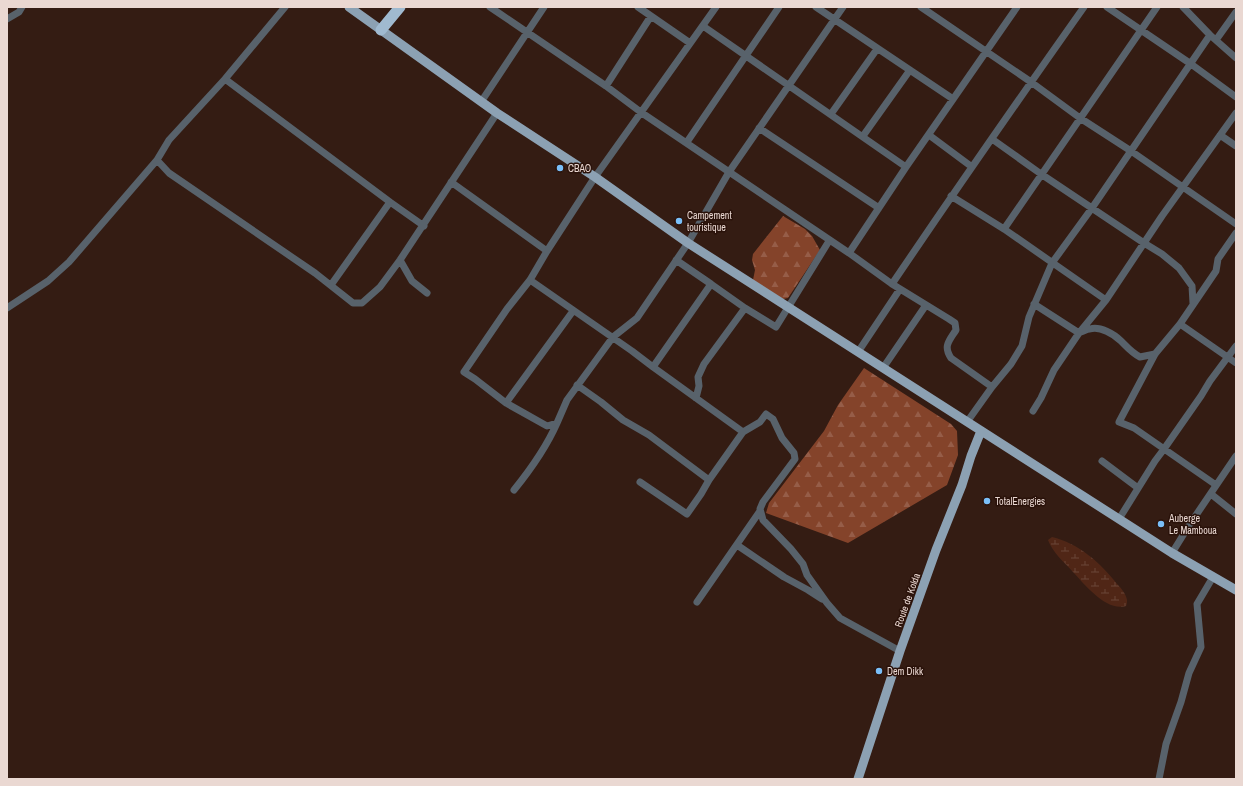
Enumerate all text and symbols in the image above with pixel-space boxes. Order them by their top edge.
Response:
place label: CBAO [568,162,591,175]
marker: CBAO [555,163,565,173]
place label: Campement touristique [687,209,732,234]
marker: Campement touristique [674,216,684,226]
place label: TotalEnergies [995,495,1045,508]
marker: TotalEnergies [982,496,992,506]
place label: Auberge Le Mamboua [1168,512,1217,537]
marker: Auberge Le Mamboua [1156,519,1166,529]
street label: Route de Kolda [892,571,923,629]
place label: Dem Dikk [887,665,924,678]
marker: Dem Dikk [874,666,884,676]

